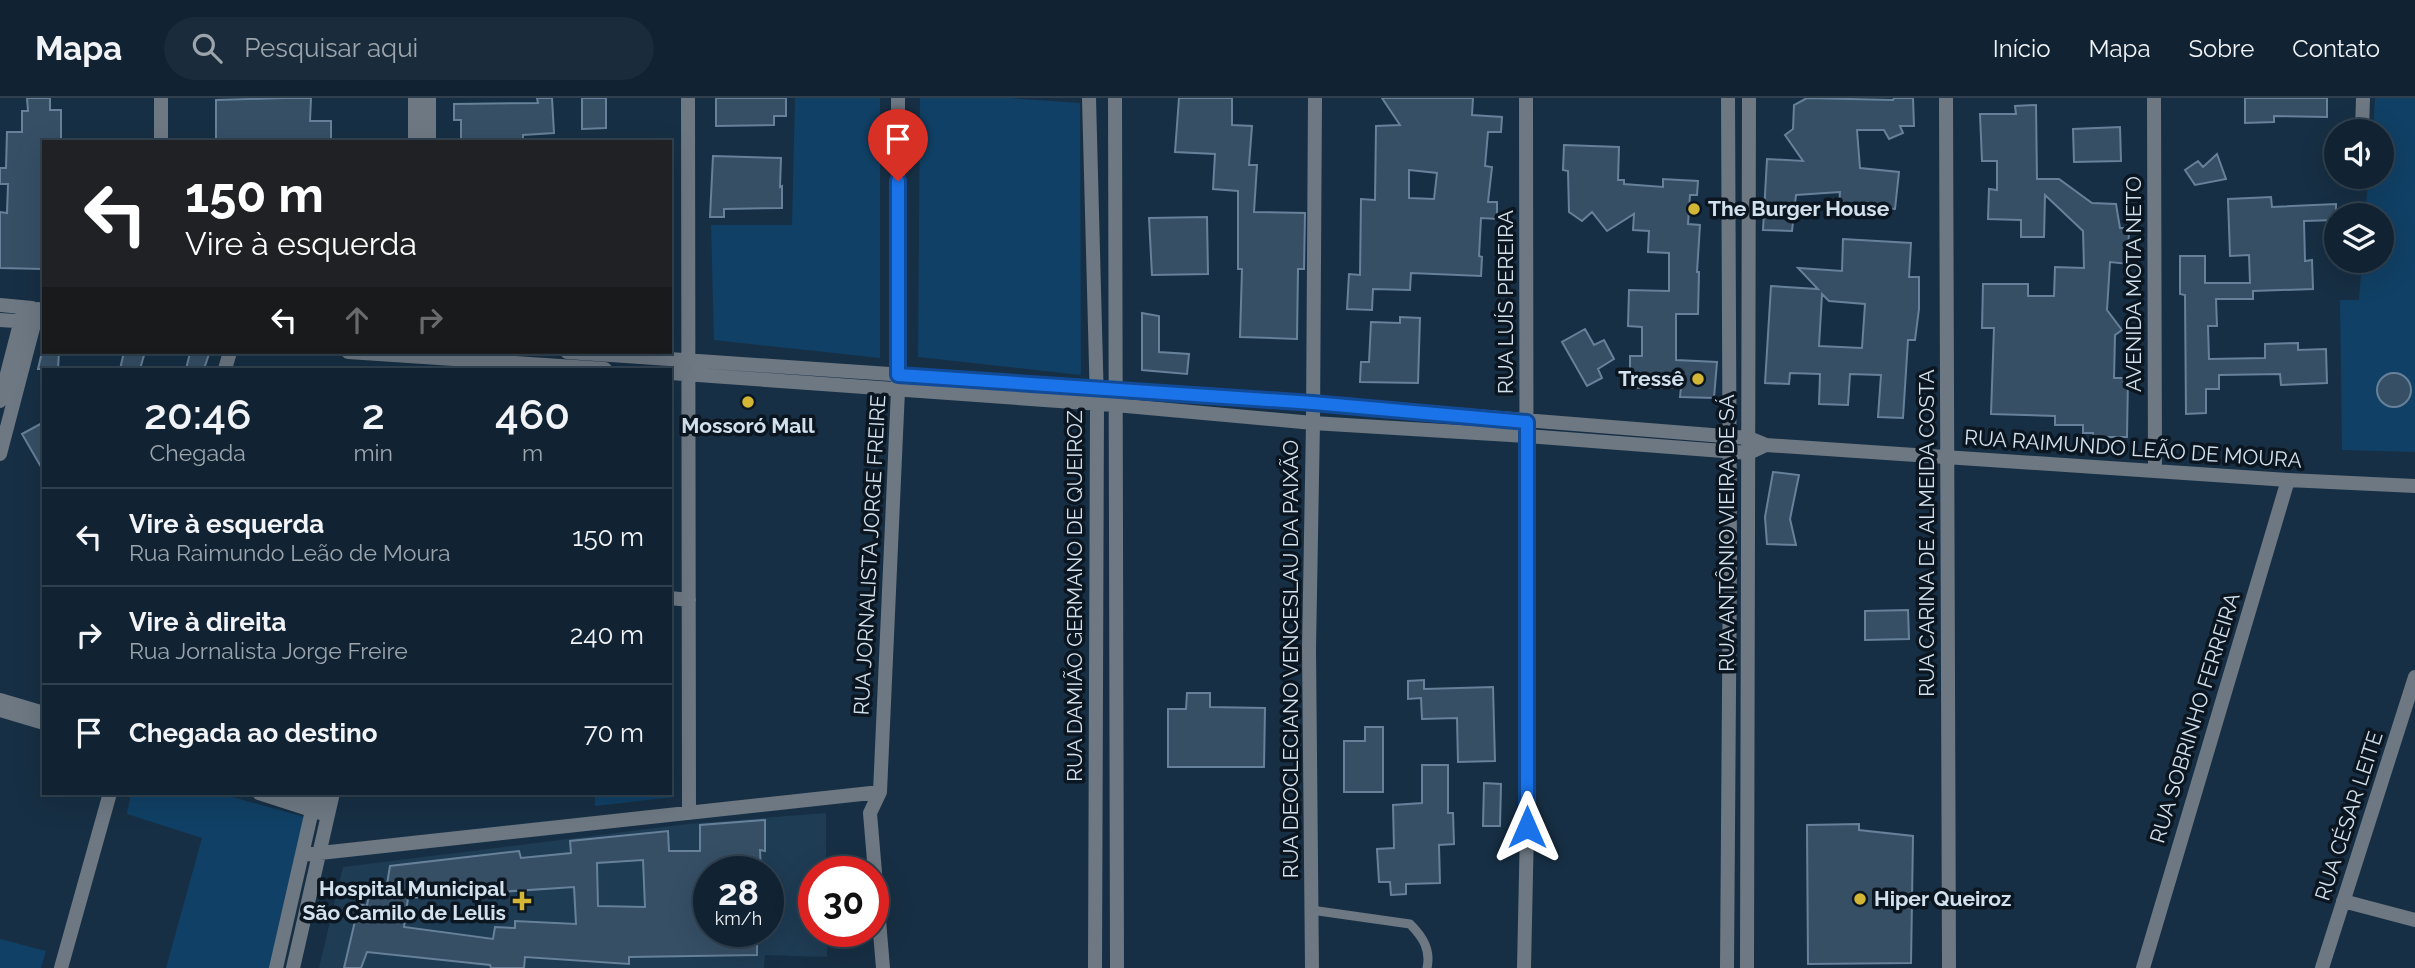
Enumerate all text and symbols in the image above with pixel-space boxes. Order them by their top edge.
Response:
search box [164,17,654,80]
text: Mapa [35,29,122,68]
icon: search [188,29,226,67]
text: Pesquisar aqui [244,33,418,63]
text: Início [1993,34,2051,63]
text: Mapa [2089,34,2150,63]
text: Sobre [2188,34,2254,63]
text: Contato [2292,34,2380,63]
pin [868,109,928,181]
map controls [2324,119,2394,273]
button: sound [2324,119,2394,189]
icon: arrive [879,120,917,158]
text: 150 m [185,166,324,223]
icon: left [70,168,161,259]
street label: AVENIDA MOTA NETO [2121,176,2146,392]
place label: The Burger House [1708,196,1890,221]
marker: The Burger House [1686,201,1702,217]
button: layers [2324,203,2394,273]
street label: RUA LUÍS PEREIRA [1493,210,1518,394]
text: Vire à esquerda [185,225,417,262]
icon: left [265,301,303,339]
icon: ahead [338,301,376,339]
icon: right [411,301,449,339]
place label: Tressê [1618,366,1684,391]
street label: RUA CARINA DE ALMEIDA COSTA [1914,369,1939,697]
marker: Tressê [1690,371,1706,387]
text: 20:46 [144,390,251,439]
text: 2 [362,390,385,439]
text: 460 [495,390,570,439]
marker: Mossoró Mall [740,394,756,410]
street label: RUA JORNALISTA JORGE FREIRE [849,394,890,716]
street label: RUA ANTÔNIO VIEIRA DE SÁ [1714,394,1739,672]
street label: RUA DAMIÃO GERMANO DE QUEIROZ [1062,410,1087,782]
place label: Mossoró Mall [681,413,815,438]
street label: RUA RAIMUNDO LEÃO DE MOURA [1963,424,2303,473]
text: Chegada [150,439,246,466]
text: min [353,439,393,466]
text: m [522,439,543,466]
street label: RUA DEOCLECIANO VENCESLAU DA PAIXÃO [1278,440,1303,878]
text: Vire à esquerda [129,509,324,539]
icon: left [70,518,108,556]
text: 150 m [572,522,644,552]
text: Rua Raimundo Leão de Moura [129,539,451,566]
street label: RUA SOBRINHO FERREIRA [2144,590,2245,846]
text: Vire à direita [129,607,286,637]
icon: right [70,616,108,654]
text: 240 m [570,620,644,650]
text: Rua Jornalista Jorge Freire [129,637,408,664]
icon: arrive [70,714,108,752]
text: Chegada ao destino [129,718,378,748]
text: 70 m [584,718,644,748]
street label: RUA CÉSAR LEITE [2309,728,2388,904]
position arrow [1490,790,1564,864]
speed limit sign: 30 [798,856,889,947]
text: 28 [718,872,759,913]
place label: Hospital Municipal São Camilo de Lellis [303,876,506,925]
place label: Hiper Queiroz [1874,886,2011,911]
marker: Hospital Municipal São Camilo de Lellis [512,891,532,911]
marker: Hiper Queiroz [1852,891,1868,907]
text: km/h [715,908,762,929]

